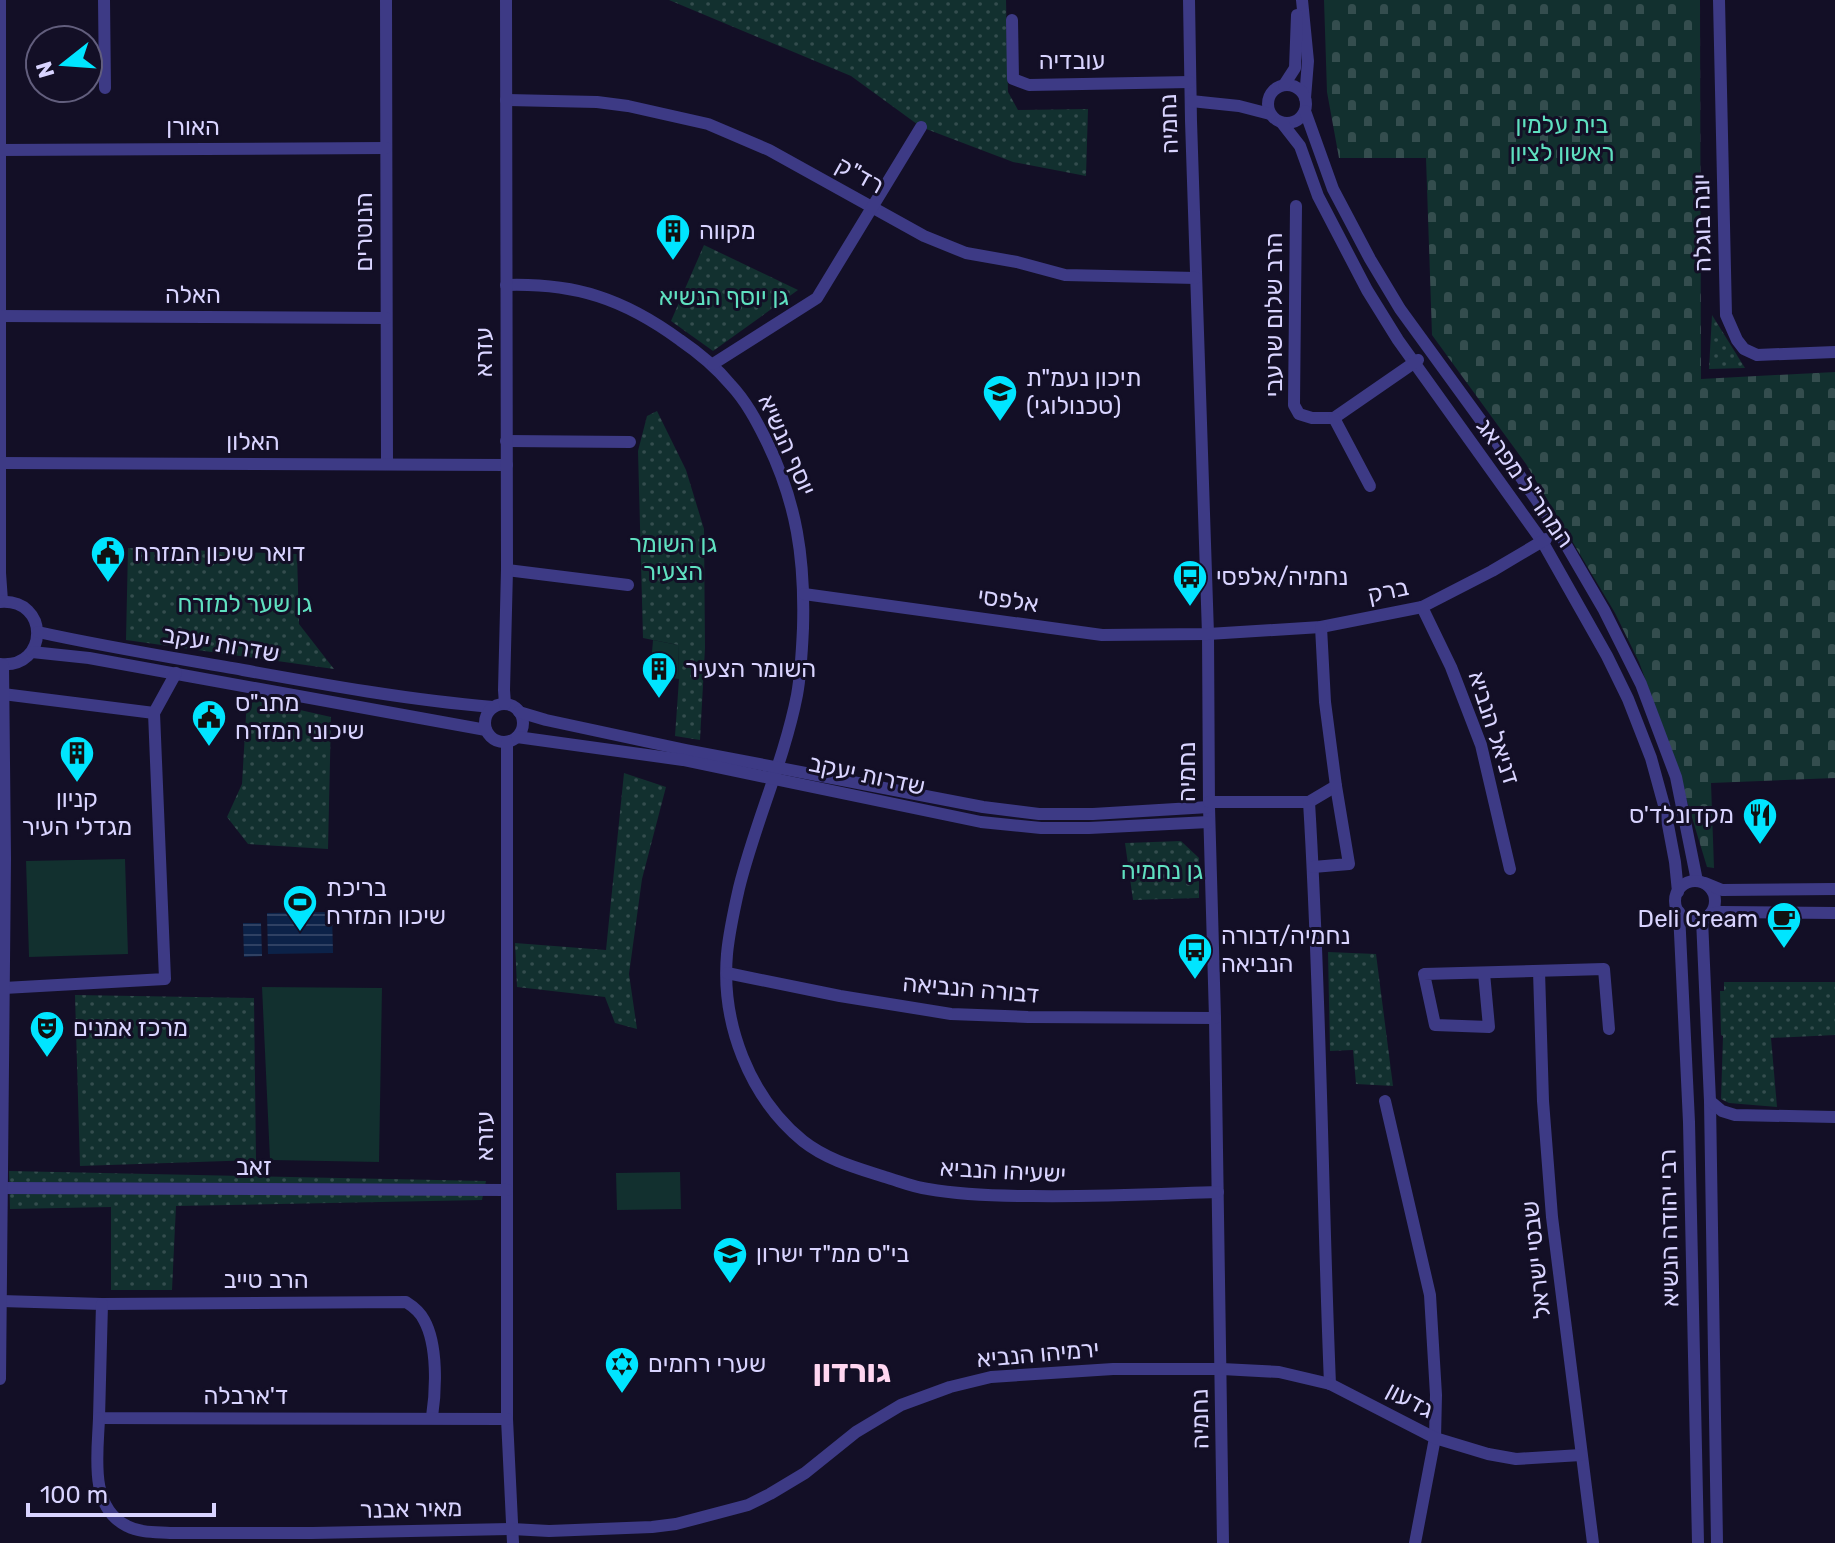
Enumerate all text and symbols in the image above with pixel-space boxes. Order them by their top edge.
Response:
north arrow [24,24,104,104]
street label: עובדיה [1039,47,1105,75]
text: N [30,58,61,81]
street label: נחמיה [1154,93,1184,155]
park label: בית עלמין ראשון לציון [1510,111,1614,167]
street label: האורן [166,113,220,141]
street label: רד"ק [831,151,889,199]
street label: יונה בוגלה [1687,174,1717,272]
street label: הנוטרים [350,192,378,272]
building icon: מקווה [654,212,692,262]
place label: מקווה [699,217,756,245]
street label: הרב שלום שרעבי [1260,233,1288,397]
street label: האלה [165,281,221,309]
park label: גן יוסף הנשיא [659,283,789,311]
street label: עזרא [470,327,498,377]
place label: תיכון נעמ"ת (טכנולוגי) [1026,364,1141,420]
school or university icon: תיכון נעמ"ת (טכנולוגי) [981,373,1019,423]
street label: יוסף הנשיא [752,390,822,500]
street label: המהר"ל מפראג [1470,413,1580,553]
street label: האלון [226,428,280,456]
park label: גן השומר הצעיר [629,530,717,586]
public building icon: דואר שיכון המזרח [89,534,127,584]
place label: דואר שיכון המזרח [134,539,306,567]
bus stop icon: נחמיה/אלפסי [1171,558,1209,608]
place label: נחמיה/אלפסי [1216,563,1348,591]
street label: ברק [1365,573,1411,609]
street label: אלפסי [976,582,1040,618]
park label: גן שער למזרח [177,590,313,618]
street label: שדרות יעקב [160,620,282,668]
building icon: השומר הצעיר [640,650,678,700]
place label: השומר הצעיר [685,655,816,683]
street label: דניאל הנביא [1462,668,1526,788]
place label: מתנ"ס שיכוני המזרח [235,689,364,745]
public building icon: מתנ"ס שיכוני המזרח [190,698,228,748]
building icon: קניון מגדלי העיר [58,734,96,784]
street label: נחמיה [1173,742,1201,802]
street label: שדרות יעקב [806,749,928,801]
place label: קניון מגדלי העיר [22,785,132,841]
restaurant icon: מקדונלד'ס [1741,796,1779,846]
place label: מקדונלד'ס [1629,801,1734,829]
park label: גן נחמיה [1121,857,1203,885]
place label: בריכת שיכון המזרח [326,874,446,930]
sports icon: בריכת שיכון המזרח [281,883,319,933]
cafe icon: Deli Cream [1765,900,1803,950]
place label: Deli Cream [1638,905,1758,933]
place label: נחמיה/דבורה הנביאה [1221,922,1350,978]
bus stop icon: נחמיה/דבורה הנביאה [1176,931,1214,981]
street label: דבורה הנביאה [902,969,1040,1009]
theatre icon: מרכז אמנים [28,1009,66,1059]
place label: מרכז אמנים [73,1014,188,1042]
street label: עזרא [471,1111,499,1161]
street label: רבי יהודה הנשיא [1654,1149,1684,1307]
street label: זאב [236,1153,272,1181]
street label: ישעיהו הנביא [939,1154,1067,1188]
street label: שבטי ישראל [1516,1199,1556,1321]
school or university icon: בי"ס ממ"ד ישרון [711,1235,749,1285]
place label: בי"ס ממ"ד ישרון [756,1240,909,1268]
street label: הרב טייב [223,1266,309,1294]
street label: ירמיהו הנביא [976,1335,1100,1373]
synagogue icon: שערי רחמים [603,1345,641,1395]
place label: שערי רחמים [648,1350,766,1378]
district label: גורדון [813,1352,891,1390]
street label: גדעון [1381,1376,1439,1424]
street label: ד'ארבלה [204,1382,288,1410]
street label: נחמיה [1185,1389,1215,1449]
scale bar [28,1467,214,1517]
text: 100 m [40,1481,108,1509]
street label: מאיר אבנר [359,1494,463,1524]

